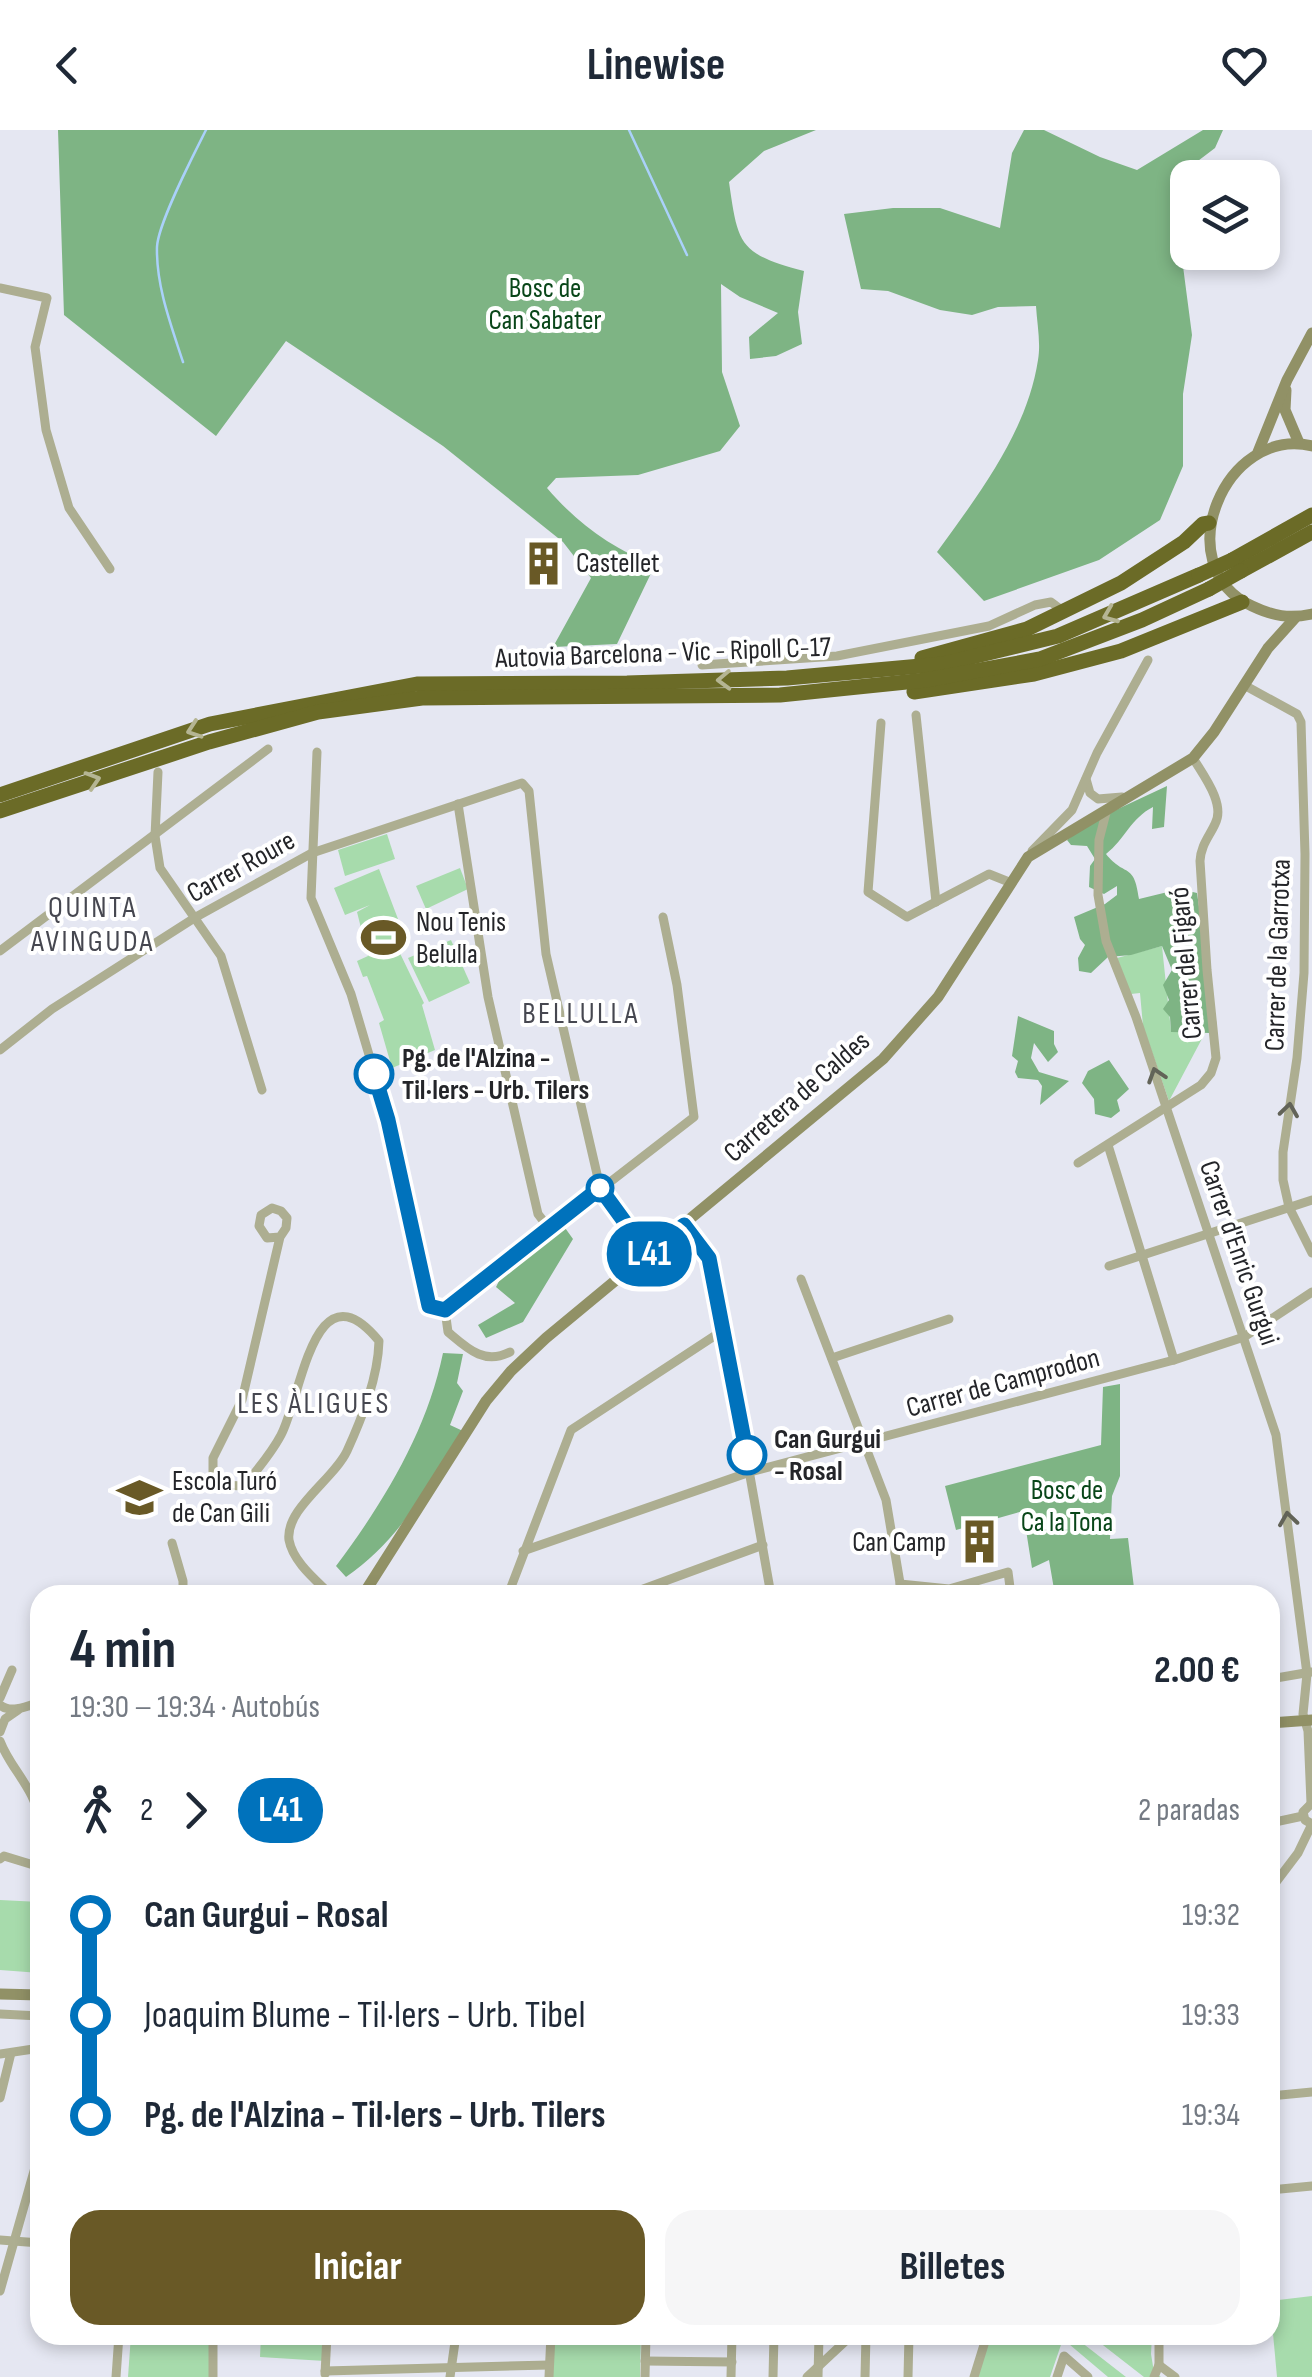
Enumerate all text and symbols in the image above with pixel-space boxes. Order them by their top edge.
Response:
icon: back [40,38,95,93]
text: Linewise [587,38,725,93]
icon: heart [1217,38,1272,93]
map controls [1170,160,1280,270]
button: layers [1170,160,1280,270]
park label: Bosc de Can Sabater [488,272,602,337]
building icon: Castellet [519,539,567,587]
place label: Castellet [576,547,660,580]
one-way arrow [1103,604,1120,624]
street label: Autovia Barcelona - Vic - Ripoll C-17 [494,631,831,675]
one-way arrow [715,669,731,690]
one-way arrow [186,718,203,738]
one-way arrow [83,771,100,791]
street label: Carrer Roure [181,824,301,910]
street label: Carrer de la Garrotxa [1258,858,1298,1052]
street label: Carrer del Figaró [1163,885,1209,1041]
district label: QUINTA AVINGUDA [30,890,155,960]
place label: Nou Tenis Belulla [416,906,506,971]
sports icon: Nou Tenis Belulla [359,914,407,962]
district label: BELLULLA [522,996,640,1032]
street label: Carretera de Caldes [717,1025,877,1169]
place label: Pg. de l'Alzina - Til·lers - Urb. Tilers [402,1042,589,1107]
marker: Pg. de l'Alzina - Til·lers - Urb. Tilers [355,1055,393,1093]
one-way arrow [1147,1067,1167,1084]
one-way arrow [1278,1102,1299,1119]
street label: Carrer d'Enric Gurgui [1192,1156,1286,1350]
unlabelled marker [587,1175,613,1201]
line badge: L41 [592,1222,706,1286]
text: L41 [627,1233,671,1276]
street label: Carrer de Camprodon [903,1341,1103,1425]
district label: LES ÀLIGUES [237,1386,391,1422]
place label: Can Gurgui - Rosal [774,1423,881,1488]
marker: Can Gurgui - Rosal [728,1436,766,1474]
place label: Escola Turó de Can Gili [172,1465,277,1530]
school or university icon: Escola Turó de Can Gili [115,1473,163,1521]
park label: Bosc de Ca la Tona [1021,1474,1113,1539]
one-way arrow [1279,1511,1300,1528]
building icon: Can Camp [955,1518,1003,1566]
place label: Can Camp [852,1526,946,1559]
text: 4 min [70,1617,176,1684]
text: 2.00 € [1154,1648,1240,1693]
text: 19:30 – 19:34 · Autobús [70,1688,320,1727]
icon: walk [70,1783,125,1838]
icon: forward [168,1783,223,1838]
text: L41 [258,1789,303,1832]
text: 2 [140,1791,153,1830]
text: 2 paradas [1138,1791,1240,1830]
text: Can Gurgui - Rosal [144,1893,388,1938]
text: 19:32 [1182,1896,1240,1935]
text: Joaquim Blume - Til·lers - Urb. Tibel [144,1993,585,2038]
text: 19:33 [1182,1996,1240,2035]
text: Pg. de l'Alzina - Til·lers - Urb. Tilers [144,2093,606,2138]
text: 19:34 [1182,2096,1240,2135]
button: Iniciar [70,2210,645,2325]
button: Billetes [665,2210,1240,2325]

